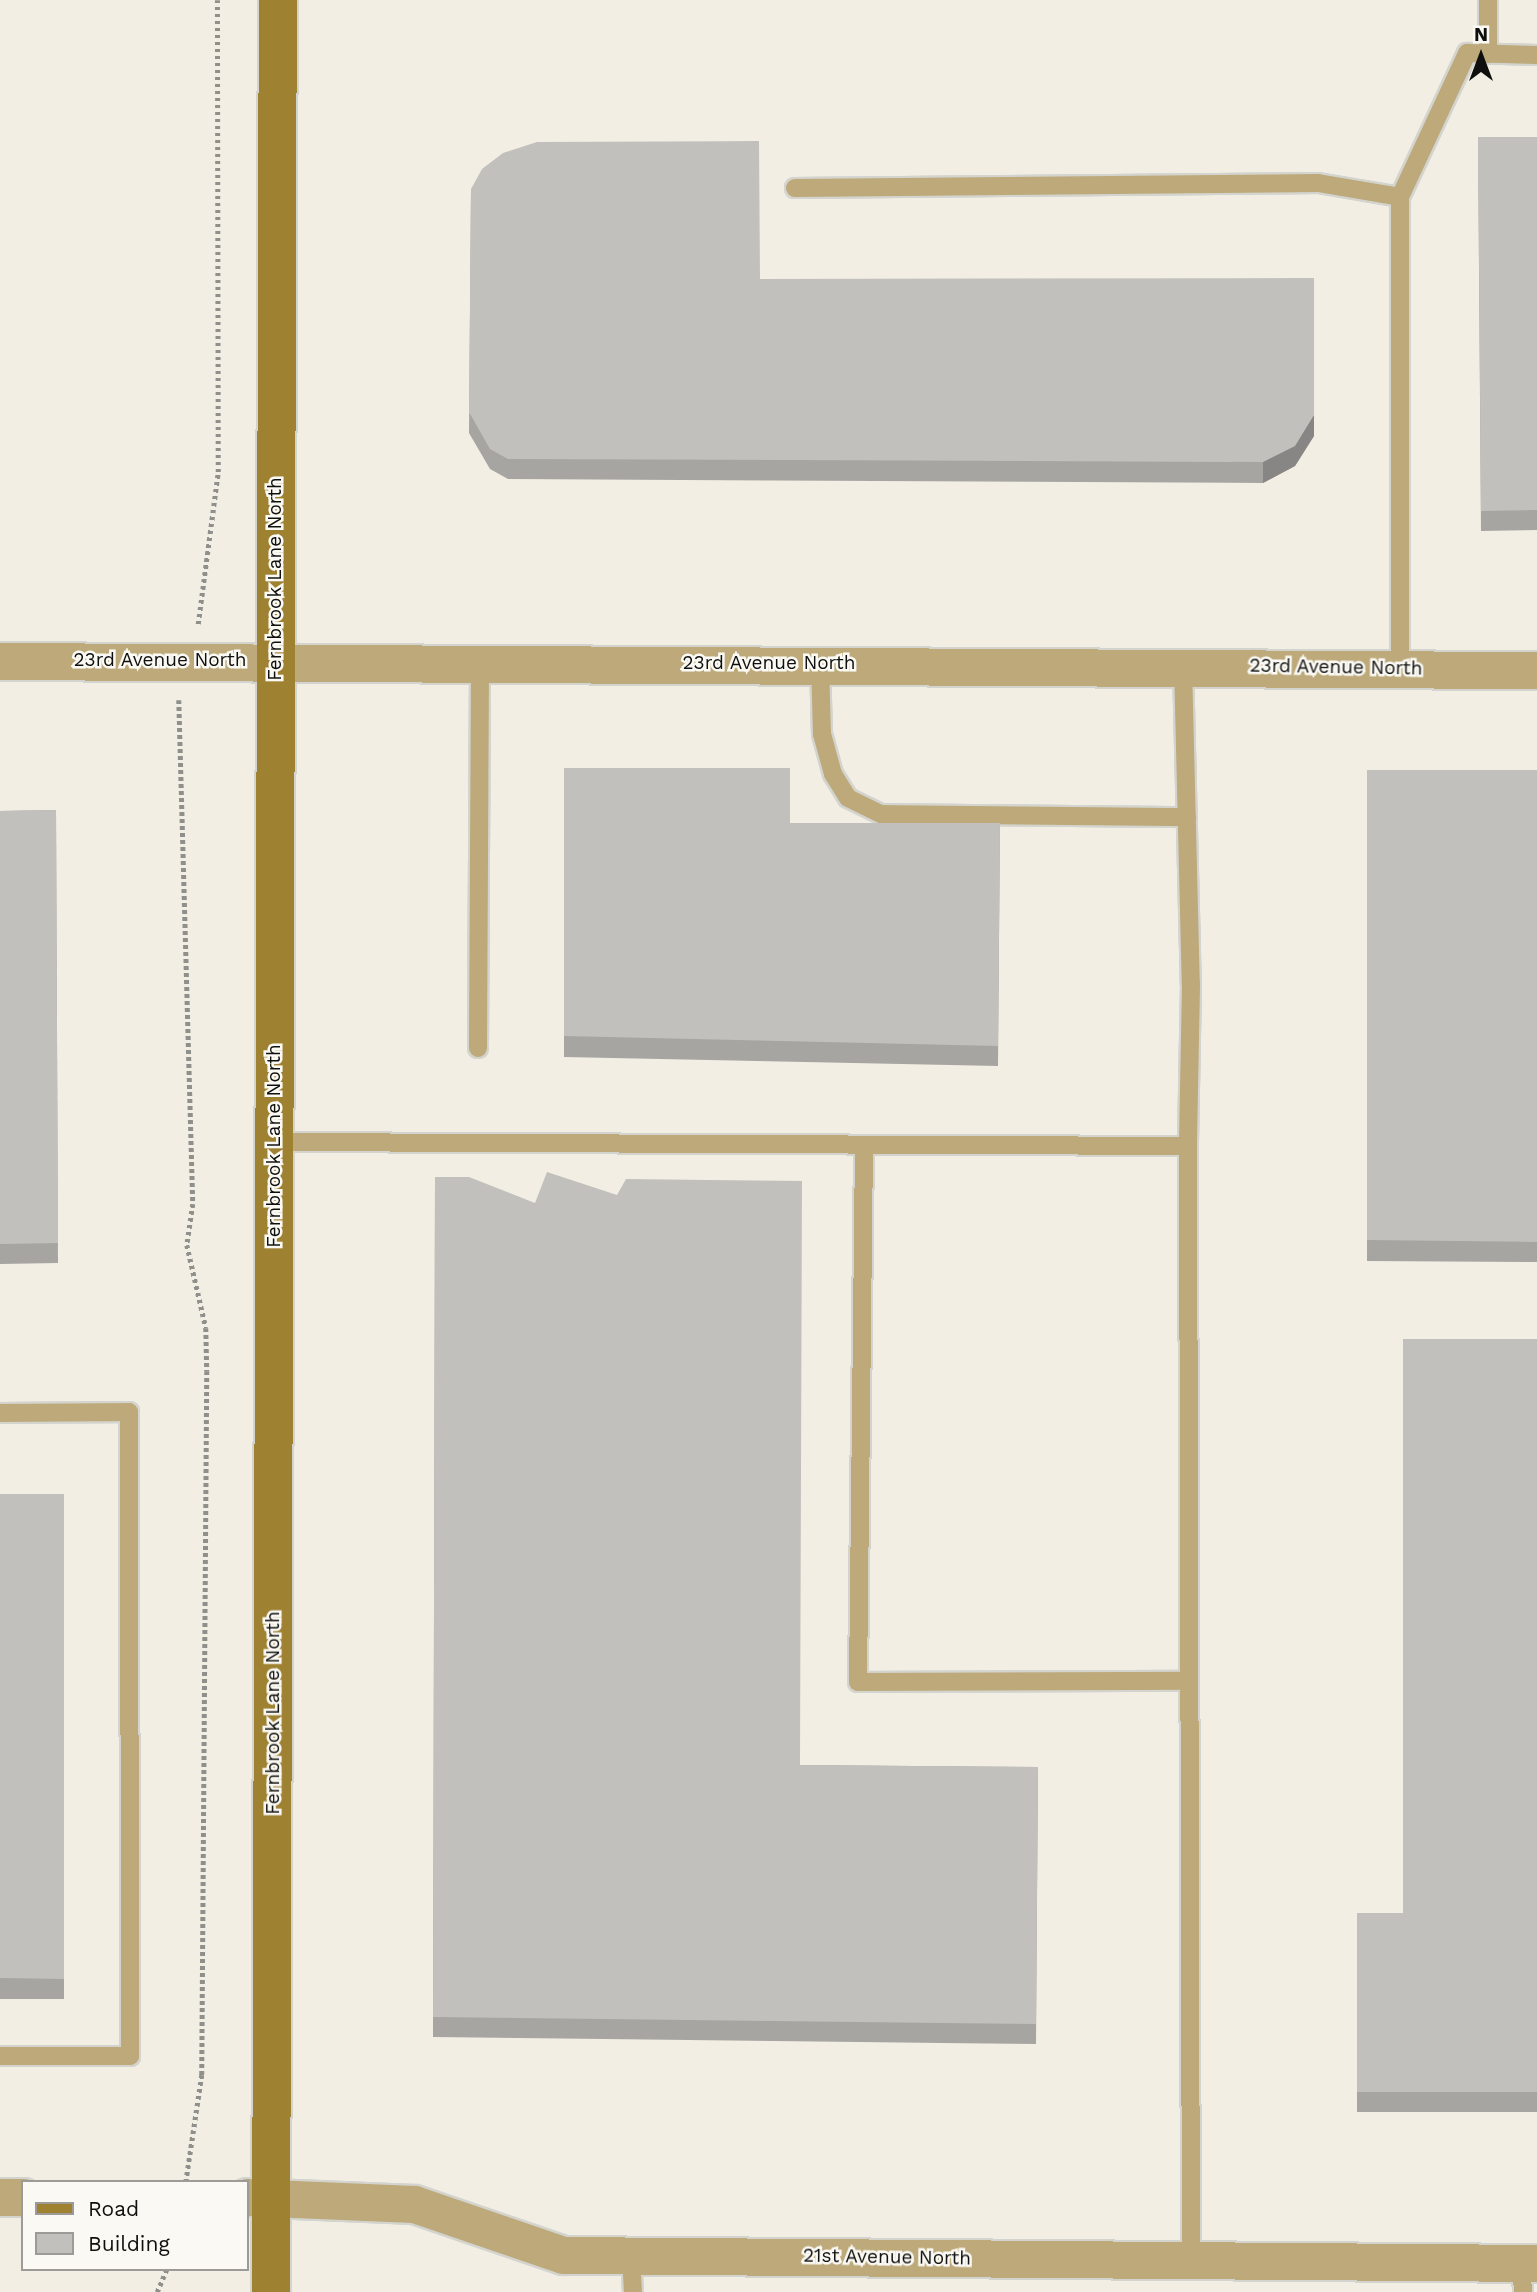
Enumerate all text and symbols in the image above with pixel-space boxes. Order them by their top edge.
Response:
north arrow [1446,21,1516,91]
text: N [1474,23,1488,46]
street label: Fernbrook Lane North [264,477,286,681]
street label: 23rd Avenue North [73,649,247,671]
street label: 23rd Avenue North [682,652,856,674]
street label: 23rd Avenue North [1249,654,1423,680]
street label: Fernbrook Lane North [263,1044,285,1248]
street label: Fernbrook Lane North [262,1611,284,1815]
legend [21,2180,248,2271]
text: Road [88,2196,139,2221]
text: Building [88,2231,170,2256]
street label: 21st Avenue North [802,2244,972,2270]

